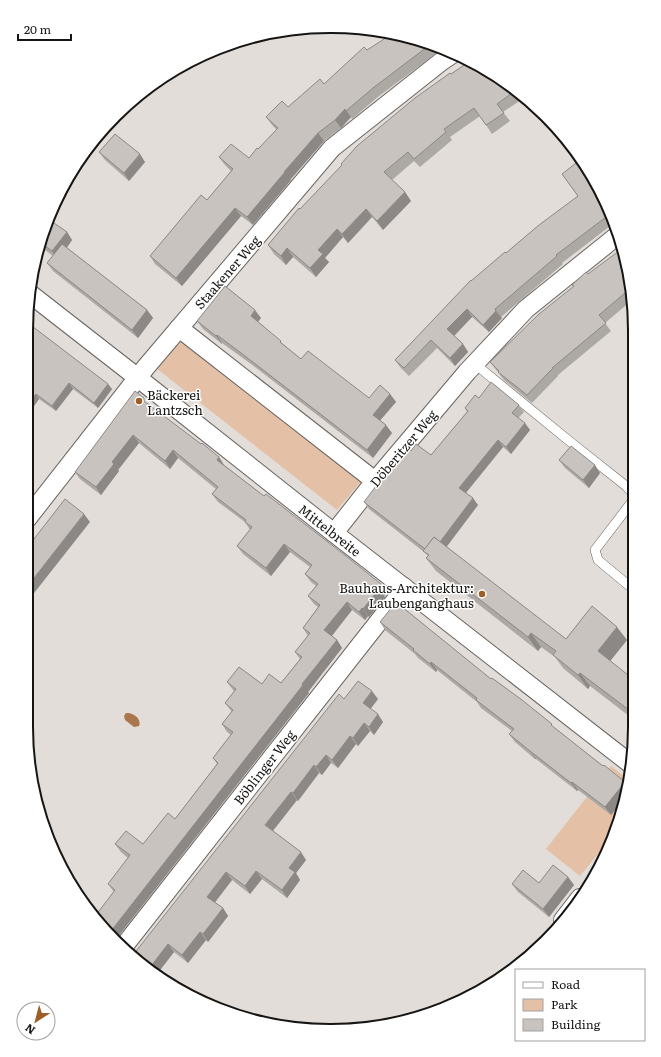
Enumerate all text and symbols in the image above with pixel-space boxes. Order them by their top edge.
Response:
scale bar [18,16,71,42]
text: 20 m [24,20,51,38]
street label: Staakener Weg [190,230,265,313]
place label: Bäckerei Lantzsch [147,385,203,419]
marker: Bäckerei Lantzsch [134,396,144,406]
street label: Döberitzer Weg [365,405,442,491]
street label: Mittelbreite [295,500,365,561]
place label: Bauhaus-Architektur: Laubenganghaus [339,578,474,612]
marker: Bauhaus-Architektur: Laubenganghaus [477,589,487,599]
street label: Böblinger Weg [229,725,300,808]
legend [515,969,645,1041]
text: Road [551,975,581,993]
text: Park [551,995,578,1013]
north arrow [16,1001,56,1041]
text: Building [551,1015,601,1033]
text: N [21,1021,38,1039]

